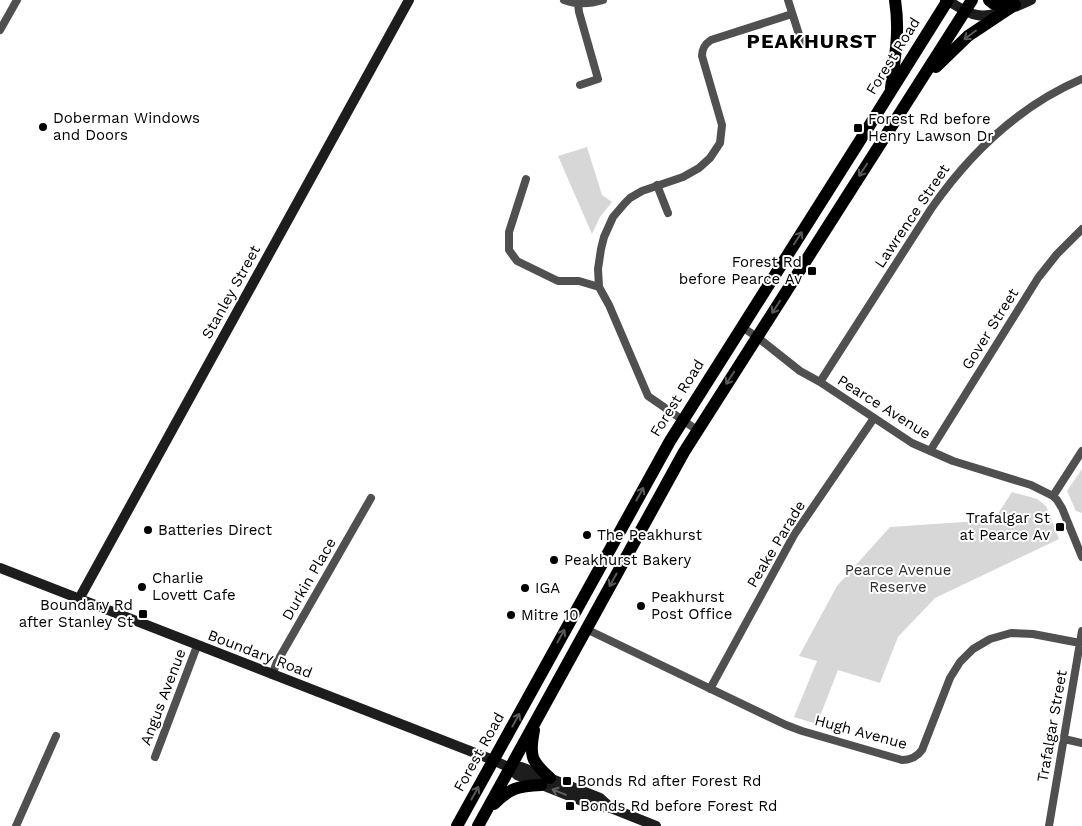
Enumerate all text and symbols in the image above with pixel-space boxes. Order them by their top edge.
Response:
street label: Forest Road [862,14,924,98]
district label: PEAKHURST [747,29,877,53]
one-way arrow [964,30,977,41]
place label: Doberman Windows and Doors [53,109,200,144]
place label: Forest Rd before Henry Lawson Dr [868,110,993,145]
marker: Doberman Windows and Doors [37,121,49,133]
marker: Forest Rd before Henry Lawson Dr [852,122,864,134]
street label: Lawrence Street [871,160,954,271]
one-way arrow [858,162,868,176]
one-way arrow [793,231,803,245]
street label: Stanley Street [198,241,264,342]
place label: Forest Rd before Pearce Av [679,253,802,288]
marker: Forest Rd before Pearce Av [806,265,818,277]
street label: Gover Street [958,284,1022,373]
one-way arrow [771,300,781,314]
street label: Forest Road [646,356,708,440]
one-way arrow [725,370,735,384]
street label: Pearce Avenue [834,371,934,443]
one-way arrow [636,487,645,502]
street label: Peake Parade [743,497,809,591]
place label: Trafalgar St at Pearce Av [960,509,1051,544]
place label: Batteries Direct [158,521,273,539]
marker: Trafalgar St at Pearce Av [1054,521,1066,533]
marker: Batteries Direct [142,524,154,536]
place label: The Peakhurst [597,526,703,544]
marker: The Peakhurst [581,529,593,541]
street label: Durkin Place [278,535,340,623]
place label: Peakhurst Bakery [564,551,692,569]
marker: Peakhurst Bakery [548,554,560,566]
park label: Pearce Avenue Reserve [845,561,951,596]
place label: Charlie Lovett Cafe [152,569,236,604]
one-way arrow [608,572,618,587]
place label: IGA [535,579,560,597]
marker: Charlie Lovett Cafe [136,581,148,593]
marker: IGA [519,582,531,594]
place label: Peakhurst Post Office [651,588,732,623]
place label: Boundary Rd after Stanley St [19,596,134,631]
marker: Peakhurst Post Office [635,600,647,612]
place label: Mitre 10 [521,606,579,624]
marker: Boundary Rd after Stanley St [137,608,149,620]
marker: Mitre 10 [505,609,517,621]
street label: Boundary Road [205,626,315,682]
one-way arrow [557,630,567,644]
street label: Angus Avenue [136,646,190,748]
street label: Trafalgar Street [1033,668,1071,783]
street label: Forest Road [450,709,508,795]
street label: Hugh Avenue [813,711,909,753]
one-way arrow [511,713,521,727]
place label: Bonds Rd after Forest Rd [577,772,761,790]
marker: Bonds Rd after Forest Rd [561,775,573,787]
one-way arrow [471,786,480,801]
one-way arrow [552,787,567,796]
place label: Bonds Rd before Forest Rd [580,797,777,815]
marker: Bonds Rd before Forest Rd [564,800,576,812]

